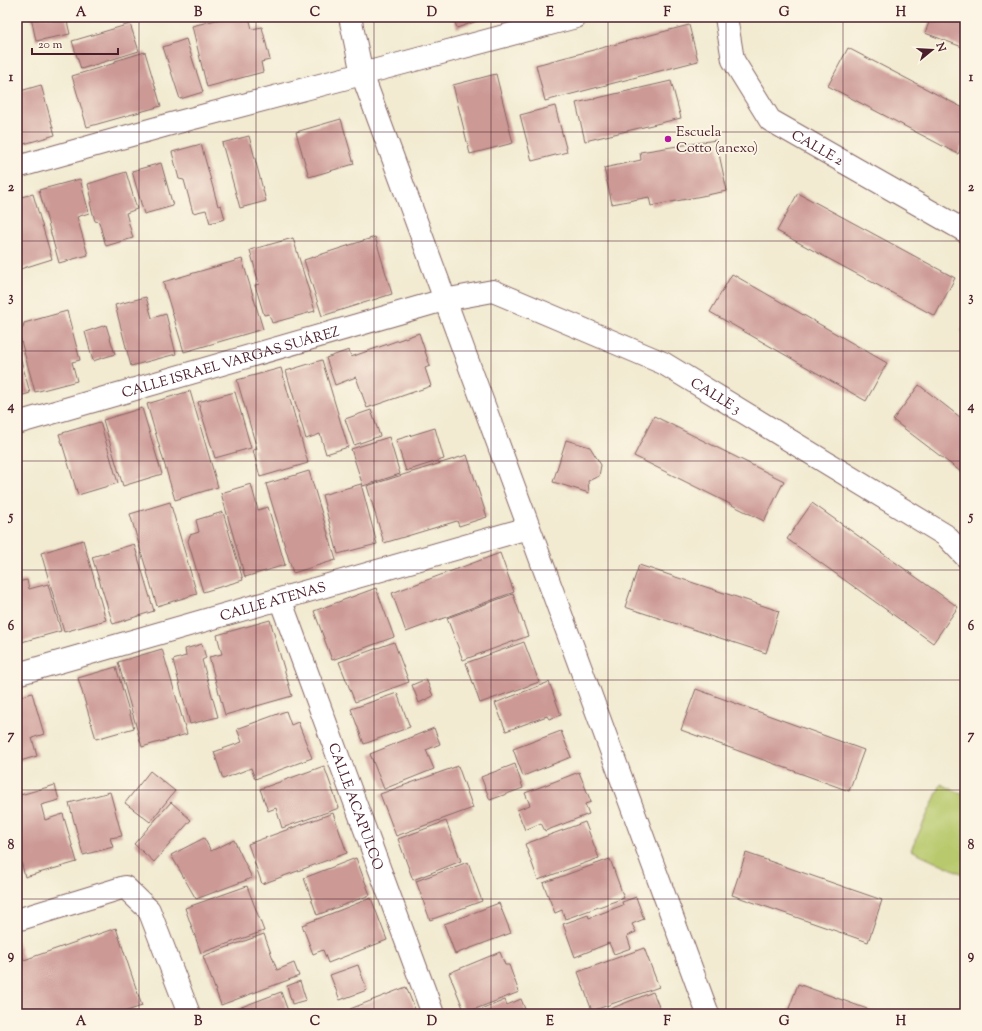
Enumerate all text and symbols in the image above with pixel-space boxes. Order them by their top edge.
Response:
text: A [76,4,87,22]
text: B [194,4,203,22]
text: C [310,4,320,22]
text: D [427,4,437,22]
text: E [546,4,554,22]
text: F [663,4,671,22]
text: G [779,4,790,22]
text: H [896,4,907,22]
scale bar [32,30,118,56]
north arrow [912,30,952,70]
text: 20 m [38,36,63,54]
text: N [931,40,950,54]
text: 1 [9,69,14,87]
text: 1 [969,69,974,87]
place label: Escuela Cotto (anexo) [676,123,758,159]
street label: CALLE 2 [787,126,847,172]
marker: Escuela Cotto (anexo) [663,134,673,144]
text: 2 [8,179,15,197]
text: 2 [968,179,975,197]
text: 3 [8,289,14,307]
text: 3 [968,289,974,307]
street label: CALLE ISRAEL VARGAS SUÁREZ [120,323,342,404]
street label: CALLE 3 [686,374,744,420]
text: 4 [7,398,15,416]
text: 4 [967,398,975,416]
text: 5 [8,508,14,526]
text: 5 [968,508,974,526]
street label: CALLE ATENAS [218,578,329,627]
text: 6 [8,618,15,636]
text: 6 [968,618,975,636]
text: 7 [8,727,15,745]
text: 7 [968,727,975,745]
street label: CALLE ACAPULCO [322,741,387,874]
text: 8 [8,837,15,855]
text: 8 [968,837,975,855]
text: 9 [8,947,15,965]
text: 9 [968,947,975,965]
text: A [76,1013,87,1031]
text: B [194,1013,203,1031]
text: C [310,1013,320,1031]
text: D [427,1013,437,1031]
text: E [546,1013,554,1031]
text: F [663,1013,671,1031]
text: G [779,1013,790,1031]
text: H [896,1013,907,1031]

